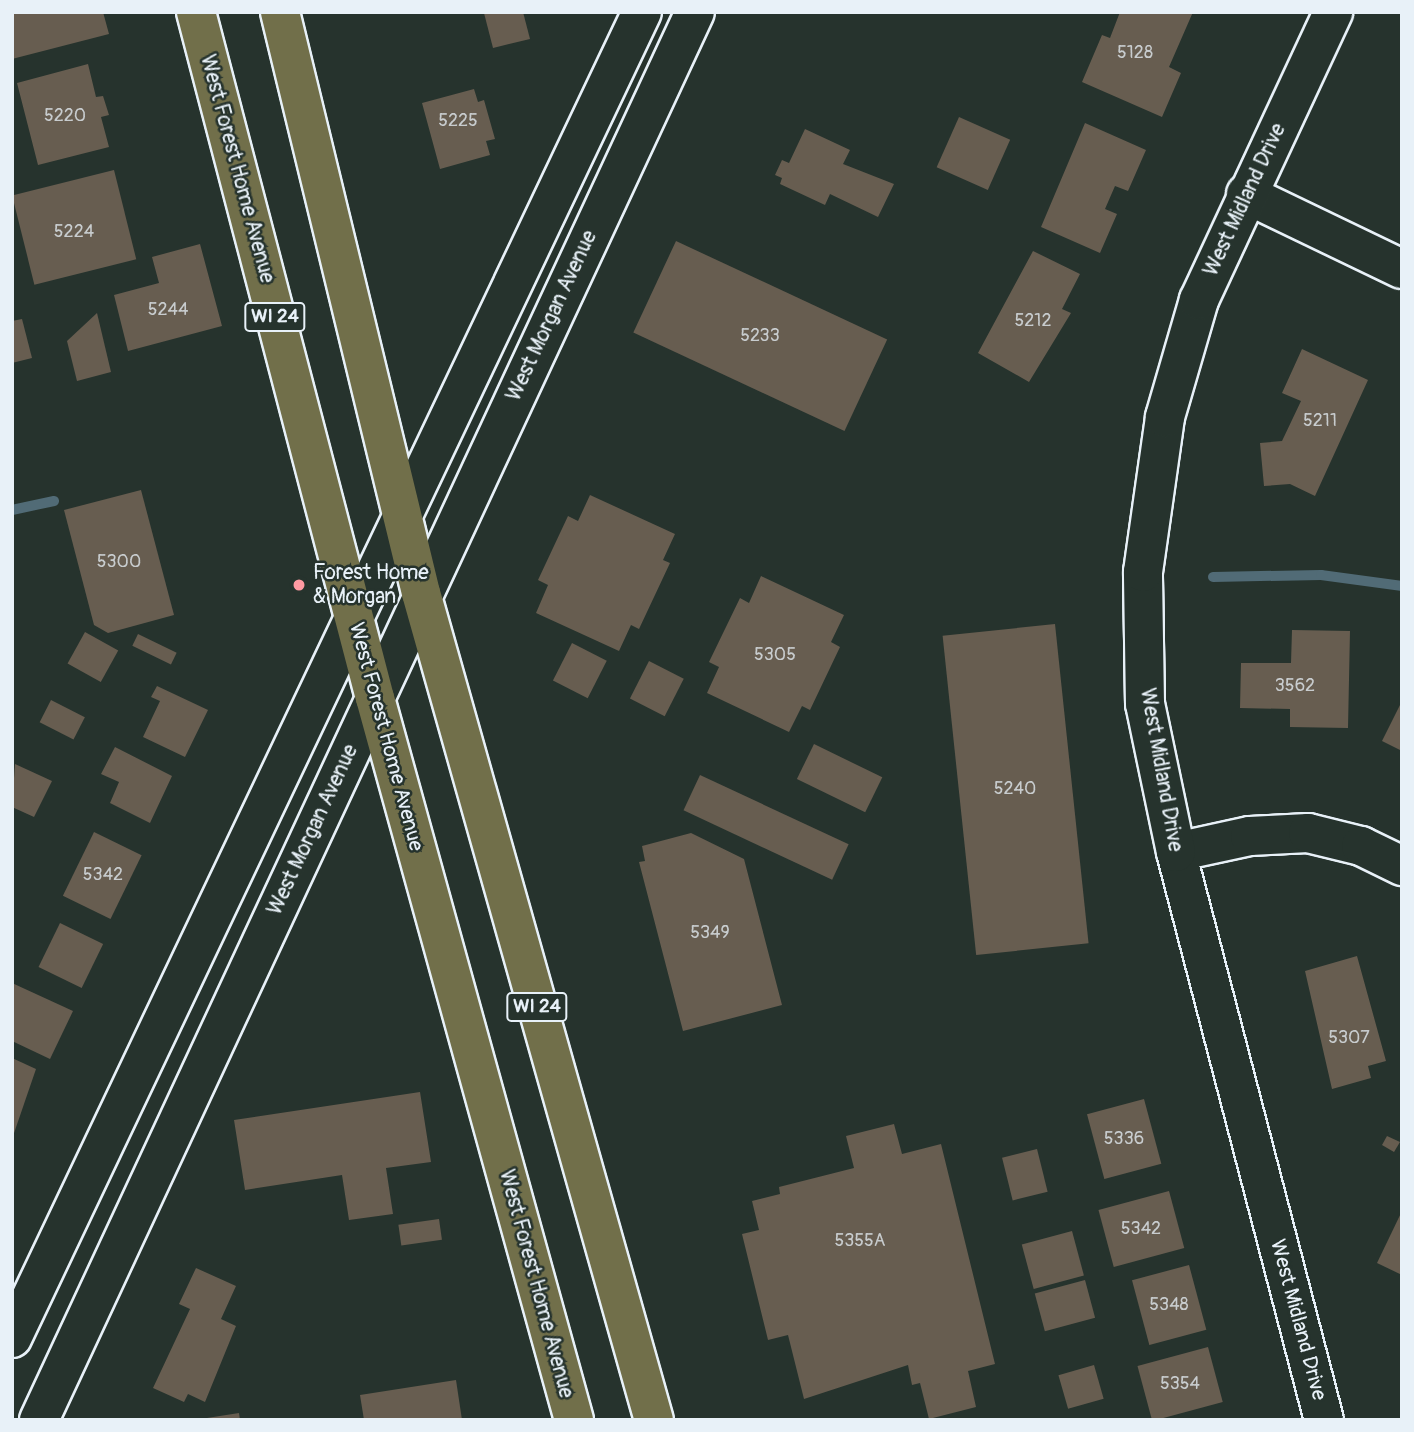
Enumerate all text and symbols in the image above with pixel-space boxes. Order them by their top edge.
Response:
house number: 5128 [1117,42,1153,64]
street label: West Forest Home Avenue [194,52,280,286]
house number: 5220 [44,105,86,127]
house number: 5225 [438,110,478,132]
street label: West Midland Drive [1199,120,1291,280]
house number: 5224 [54,221,94,243]
street label: West Morgan Avenue [501,227,603,405]
house number: 5244 [148,299,188,321]
road number: WI 24 [244,302,306,332]
house number: 5212 [1015,310,1051,332]
house number: 5233 [740,325,780,347]
house number: 5211 [1303,410,1337,432]
house number: 5300 [97,551,141,573]
place label: Forest Home & Morgan [313,560,429,610]
marker: Forest Home & Morgan [291,577,307,593]
street label: West Forest Home Avenue [343,620,429,854]
house number: 5305 [754,644,796,666]
house number: 3562 [1275,675,1315,697]
street label: West Midland Drive [1134,686,1188,854]
street label: West Morgan Avenue [262,741,364,919]
house number: 5240 [994,778,1036,800]
house number: 5342 [83,864,123,886]
house number: 5349 [690,922,730,944]
road number: WI 24 [505,992,568,1023]
house number: 5307 [1328,1027,1370,1049]
house number: 5336 [1104,1128,1144,1150]
street label: West Forest Home Avenue [493,1167,579,1401]
house number: 5342 [1121,1218,1161,1240]
house number: 5355A [835,1230,885,1252]
street label: West Midland Drive [1264,1237,1332,1403]
house number: 5348 [1149,1294,1189,1316]
house number: 5354 [1160,1373,1200,1395]

